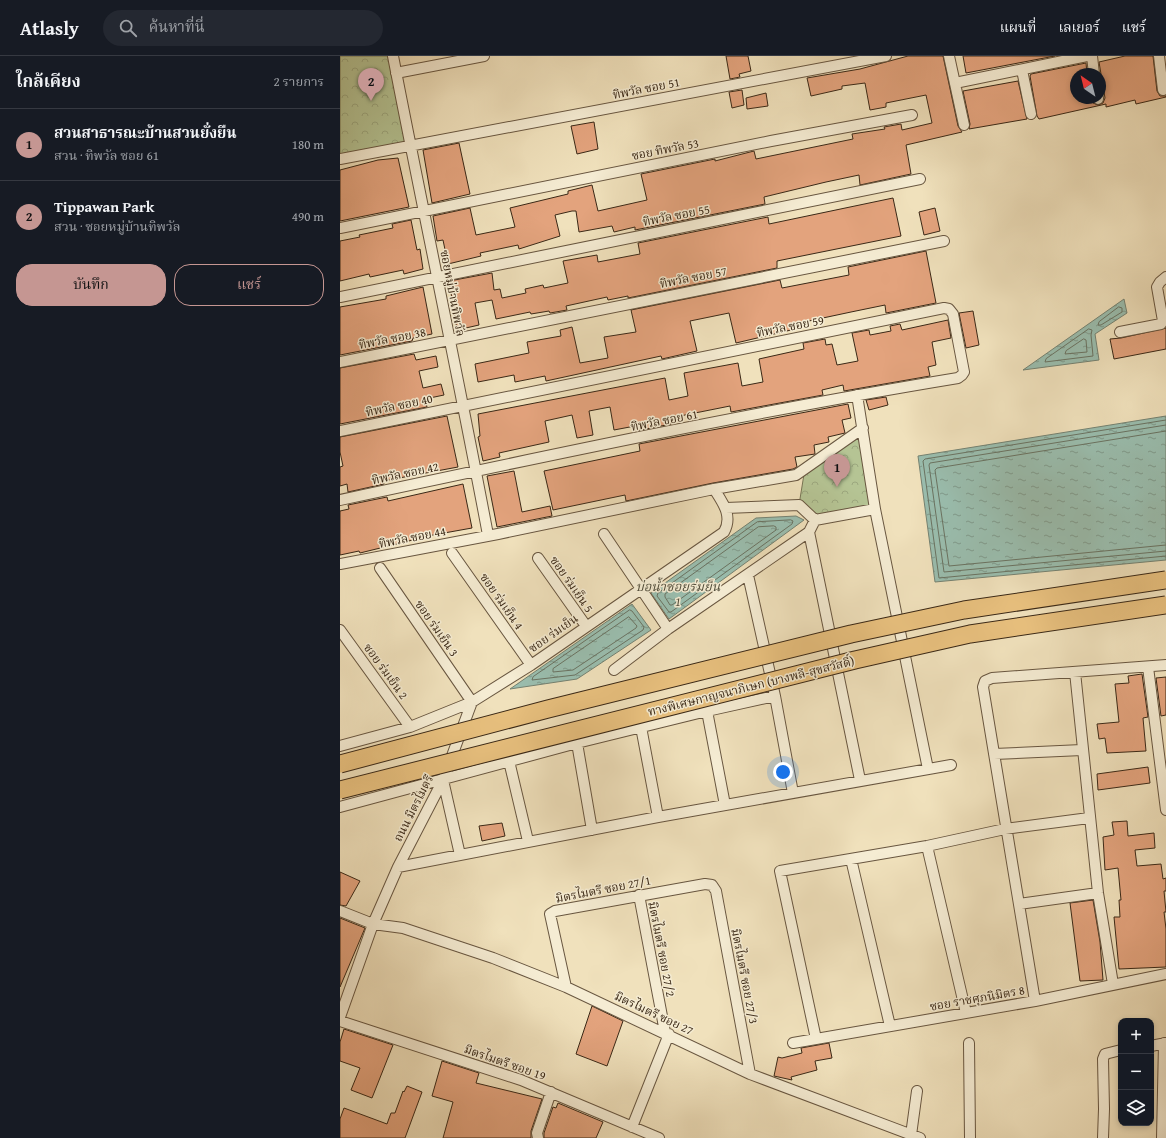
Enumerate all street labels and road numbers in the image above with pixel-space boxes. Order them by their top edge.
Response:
street label: ทิพวัล ซอย 51 [611,73,681,103]
street label: ซอย ทิพวัล 53 [630,134,700,164]
street label: ทิพวัล ซอย 55 [641,200,711,230]
street label: ซอยหมู่บ้านทิพวัล [436,248,470,338]
street label: ทิพวัล ซอย 57 [658,262,728,292]
street label: ทิพวัล ซอย 59 [755,311,825,341]
street label: ทิพวัล ซอย 38 [357,323,427,353]
street label: ทิพวัล ซอย 40 [364,390,434,420]
street label: ทิพวัล ซอย 61 [629,405,699,435]
street label: ทิพวัล ซอย 42 [370,458,440,488]
street label: ทิพวัล ซอย 44 [377,522,447,552]
street label: ซอย ร่มเย็น 5 [546,552,598,616]
street label: ซอย ร่มเย็น 4 [476,569,528,633]
street label: ซอย ร่มเย็น 3 [411,596,463,660]
street label: ซอย ร่มเย็น [525,610,581,656]
street label: ซอย ร่มเย็น 2 [360,640,412,703]
street label: ทางพิเศษกาญจนาภิเษก (บางพลี-สุขสวัสดิ์) [646,652,856,720]
street label: ถนน มิตรไมตรี [389,772,437,844]
street label: มิตรไมตรี ซอย 27/1 [554,871,652,907]
street label: มิตรไมตรี ซอย 27/2 [644,900,680,998]
street label: มิตรไมตรี ซอย 27/3 [727,927,763,1025]
street label: ซอย ราชศุภนิมิตร 8 [928,981,1026,1015]
street label: มิตรไมตรี ซอย 27 [612,987,696,1039]
street label: มิตรไมตรี ซอย 19 [462,1040,548,1084]

